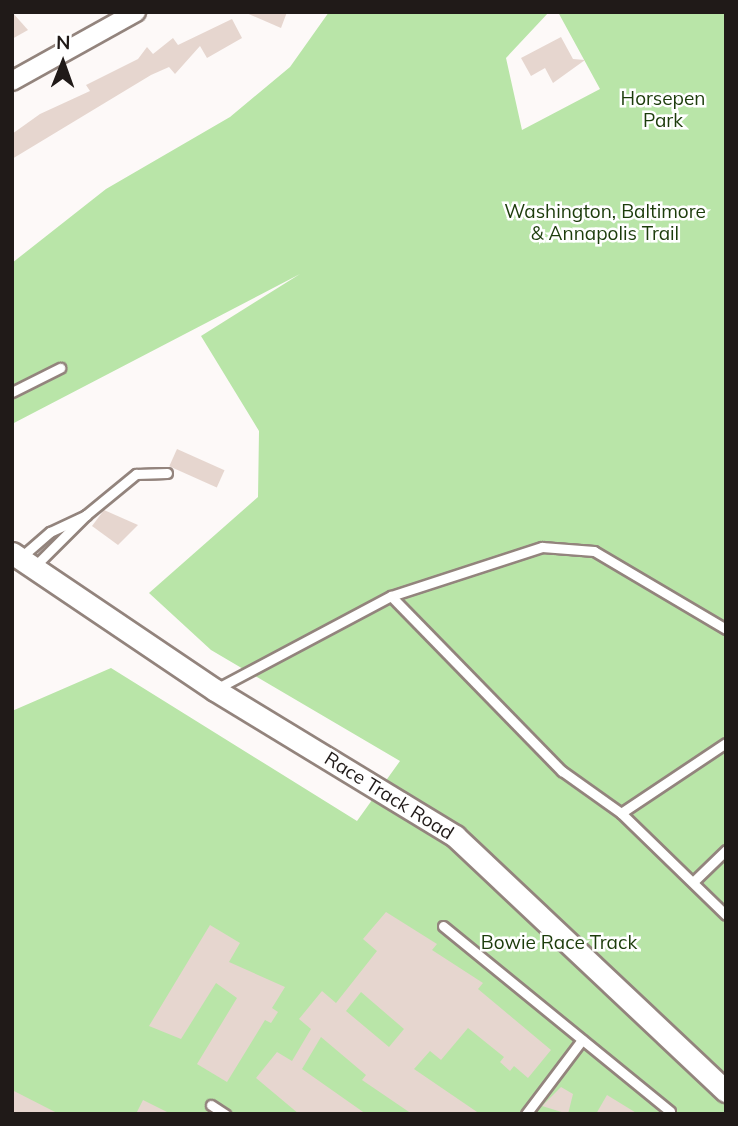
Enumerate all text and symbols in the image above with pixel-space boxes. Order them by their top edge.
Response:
north arrow [28,28,98,98]
text: N [56,30,71,54]
park label: Horsepen Park [621,88,705,132]
park label: Washington, Baltimore & Annapolis Trail [504,201,706,245]
street label: Race Track Road [320,747,458,845]
park label: Bowie Race Track [481,932,637,954]

